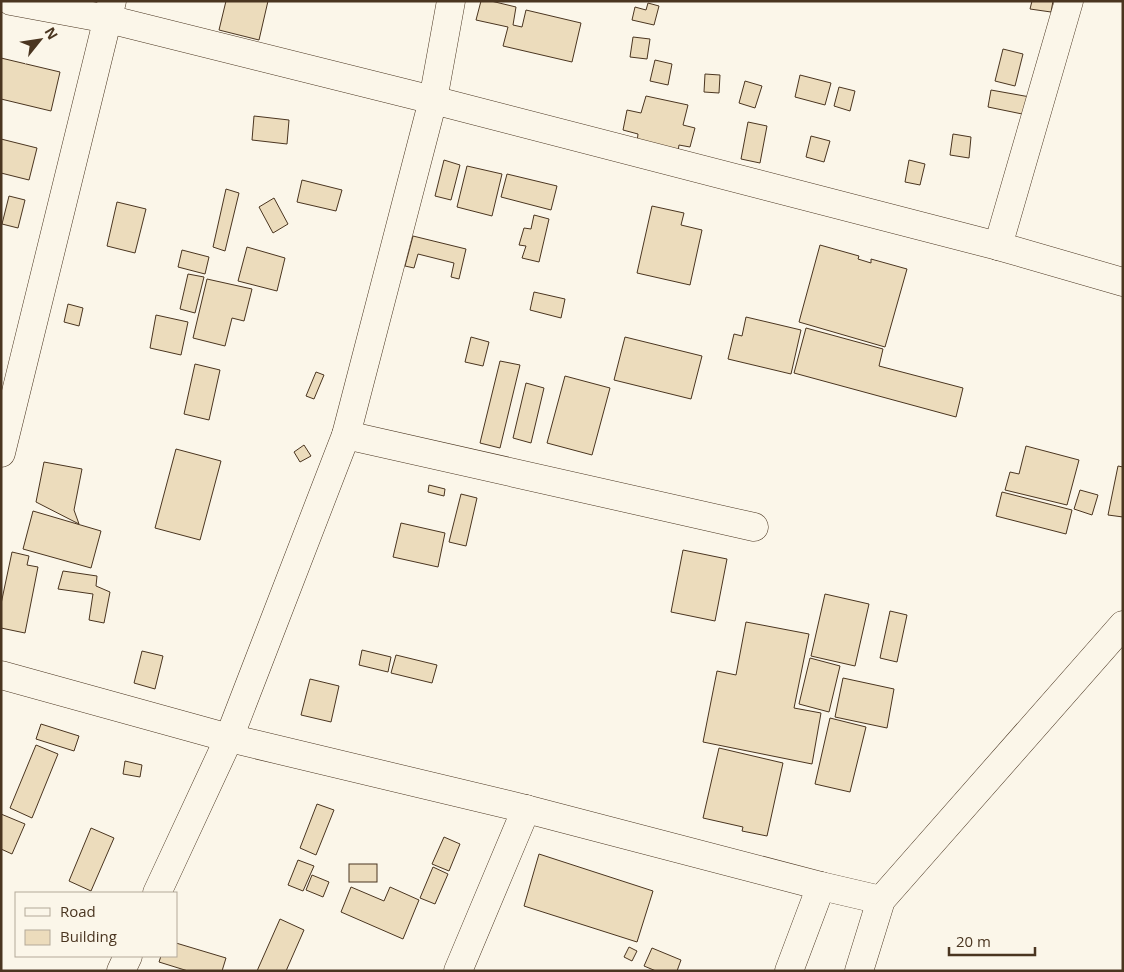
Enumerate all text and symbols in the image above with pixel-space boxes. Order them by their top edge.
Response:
north arrow [15,15,65,65]
text: N [41,24,63,43]
legend [15,892,178,957]
text: Road [60,901,96,921]
scale bar [949,924,1035,956]
text: Building [60,926,117,946]
text: 20 m [956,931,991,951]

